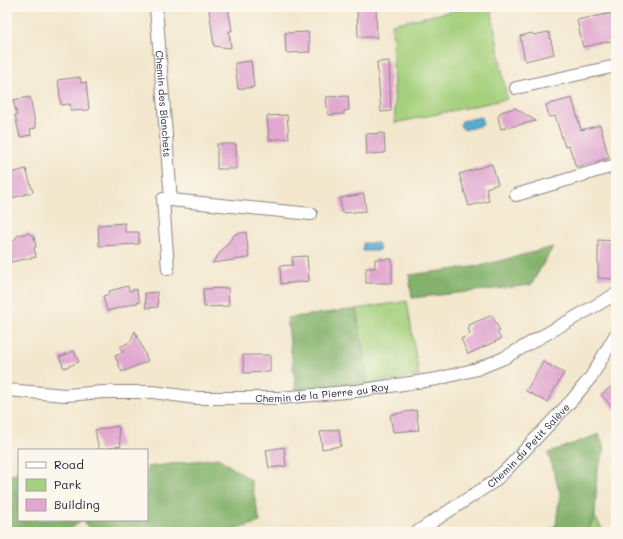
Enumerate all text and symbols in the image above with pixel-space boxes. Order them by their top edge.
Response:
street label: Chemin des Blanchets [152,50,175,158]
street label: Chemin de la Pierre au Roy [255,379,390,405]
street label: Chemin du Petit Salève [485,400,573,491]
legend [18,449,148,521]
text: Road [54,456,84,472]
text: Park [54,476,81,492]
text: Building [54,496,100,512]

